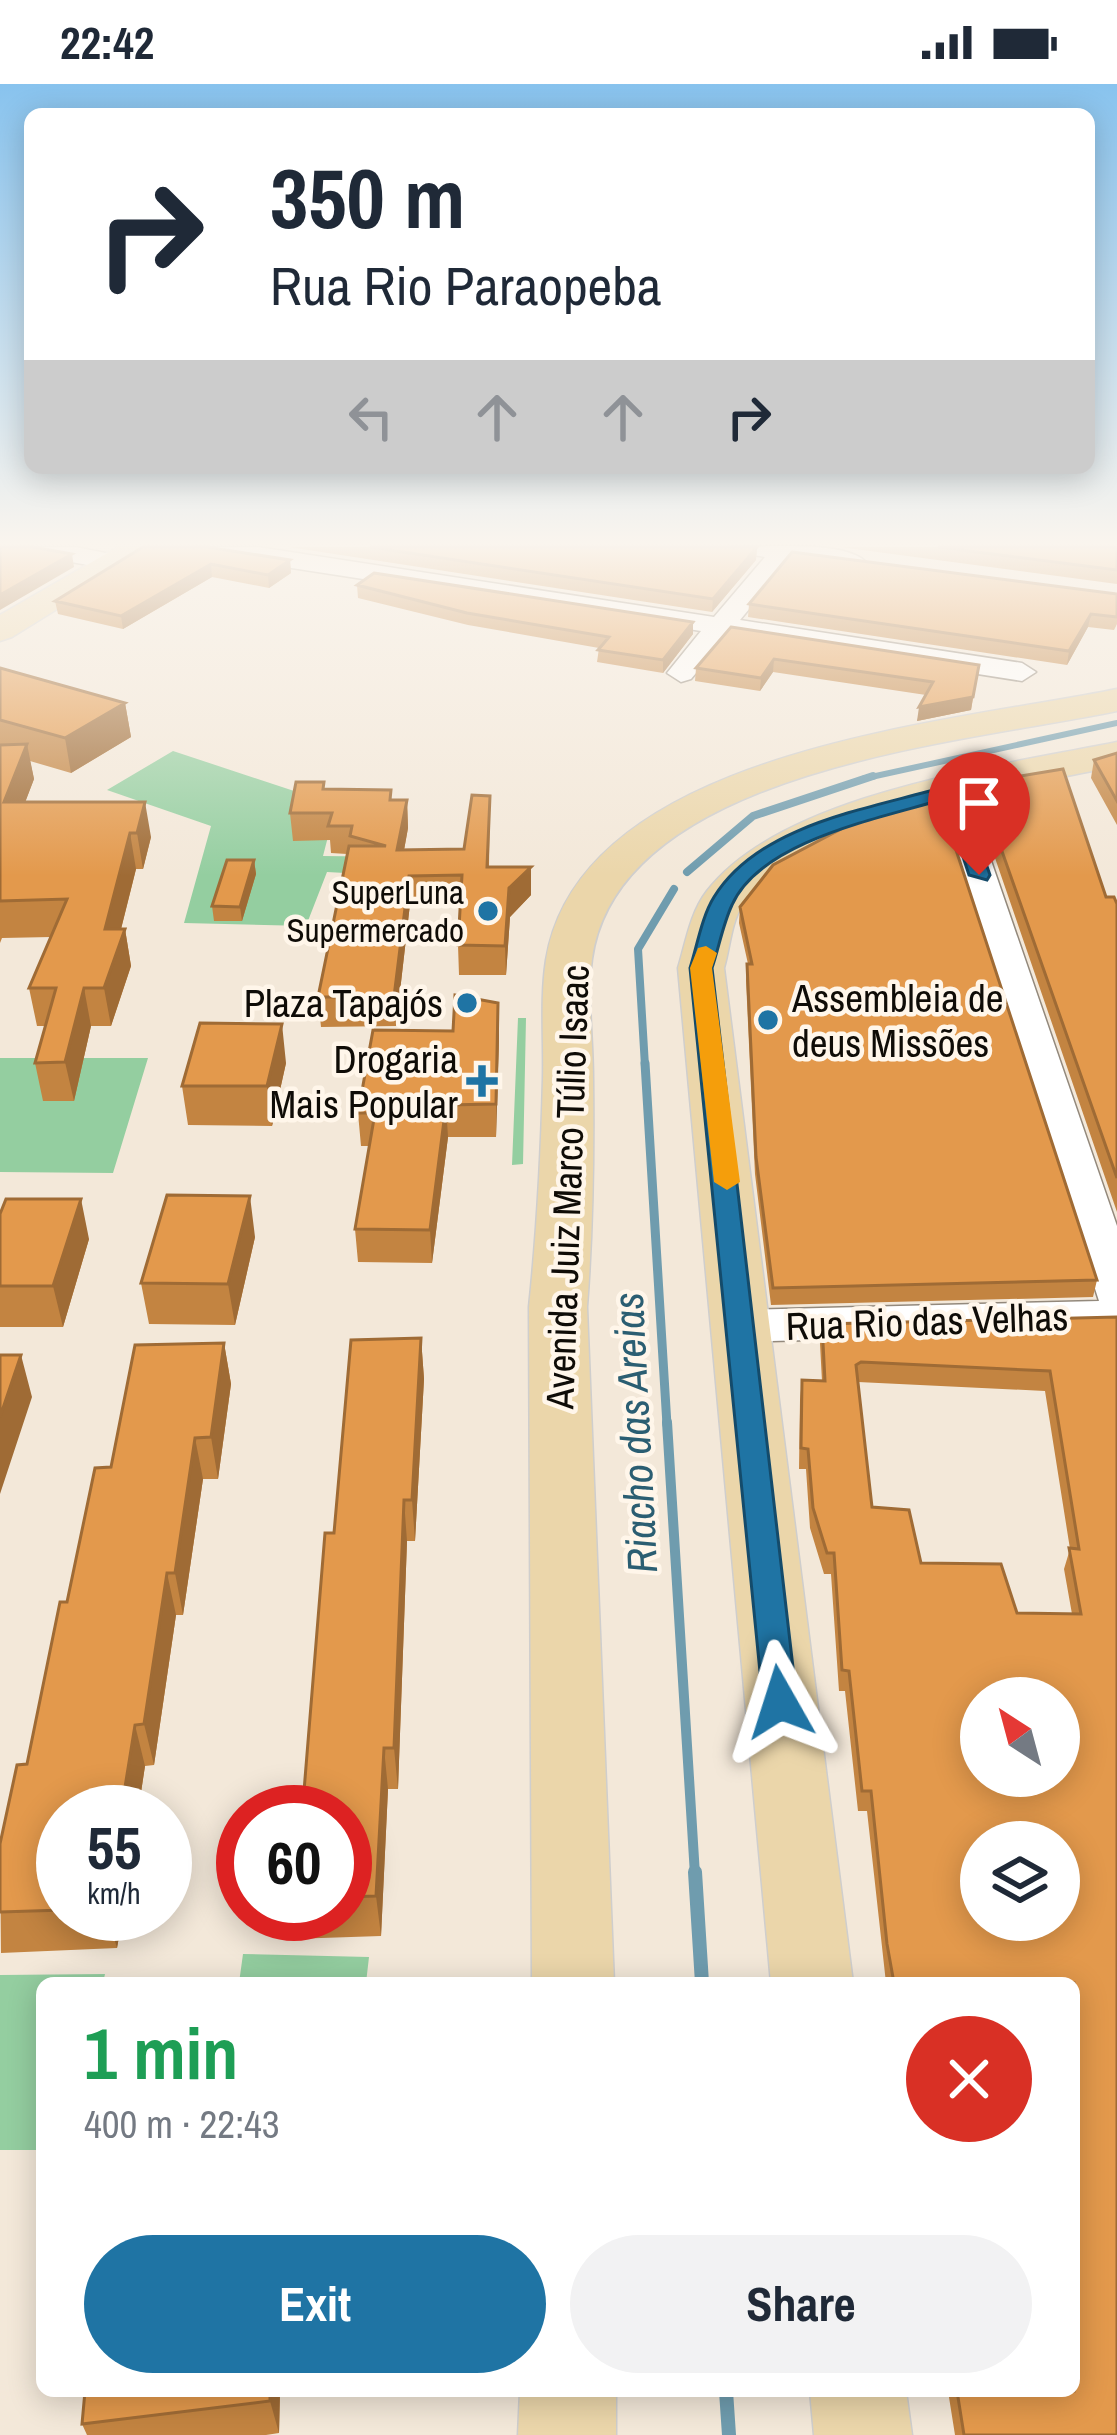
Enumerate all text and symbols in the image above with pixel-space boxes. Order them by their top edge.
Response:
text: 22:42 [60,12,154,73]
text: 350 m [270,141,465,254]
icon: right [72,156,228,312]
text: Rua Rio Paraopeba [270,249,661,322]
icon: left [338,384,404,450]
icon: ahead [464,384,530,450]
icon: ahead [590,384,656,450]
icon: right [716,384,782,450]
pin [928,752,1030,875]
icon: arrive [946,770,1012,836]
place label: SuperLuna Supermercado [287,870,464,952]
marker: SuperLuna Supermercado [475,898,501,924]
street label: Avenida Juiz Marco Túlio Isaac [533,964,601,1411]
place label: Assembleia de deus Missões [791,972,1004,1069]
place label: Plaza Tapajós [244,977,443,1029]
marker: Plaza Tapajós [454,990,480,1016]
marker: Assembleia de deus Missões [755,1007,781,1033]
place label: Drogaria Mais Popular [270,1033,458,1130]
marker: Drogaria Mais Popular [469,1068,495,1094]
street label: Rua Rio das Velhas [785,1290,1069,1352]
water label: Riacho das Areias [600,1291,670,1575]
position arrow [717,1639,843,1765]
north arrow [960,1677,1080,1797]
map controls [960,1677,1080,1941]
speed limit sign: 60 [216,1785,372,1941]
text: 55 [87,1807,141,1888]
button: layers [960,1821,1080,1941]
text: km/h [87,1873,141,1913]
text: 1 min [84,2004,238,2101]
button: close [906,2016,1032,2142]
text: 400 m · 22:43 [84,2098,280,2150]
button: Exit [84,2235,546,2373]
button: Share [570,2235,1032,2373]

